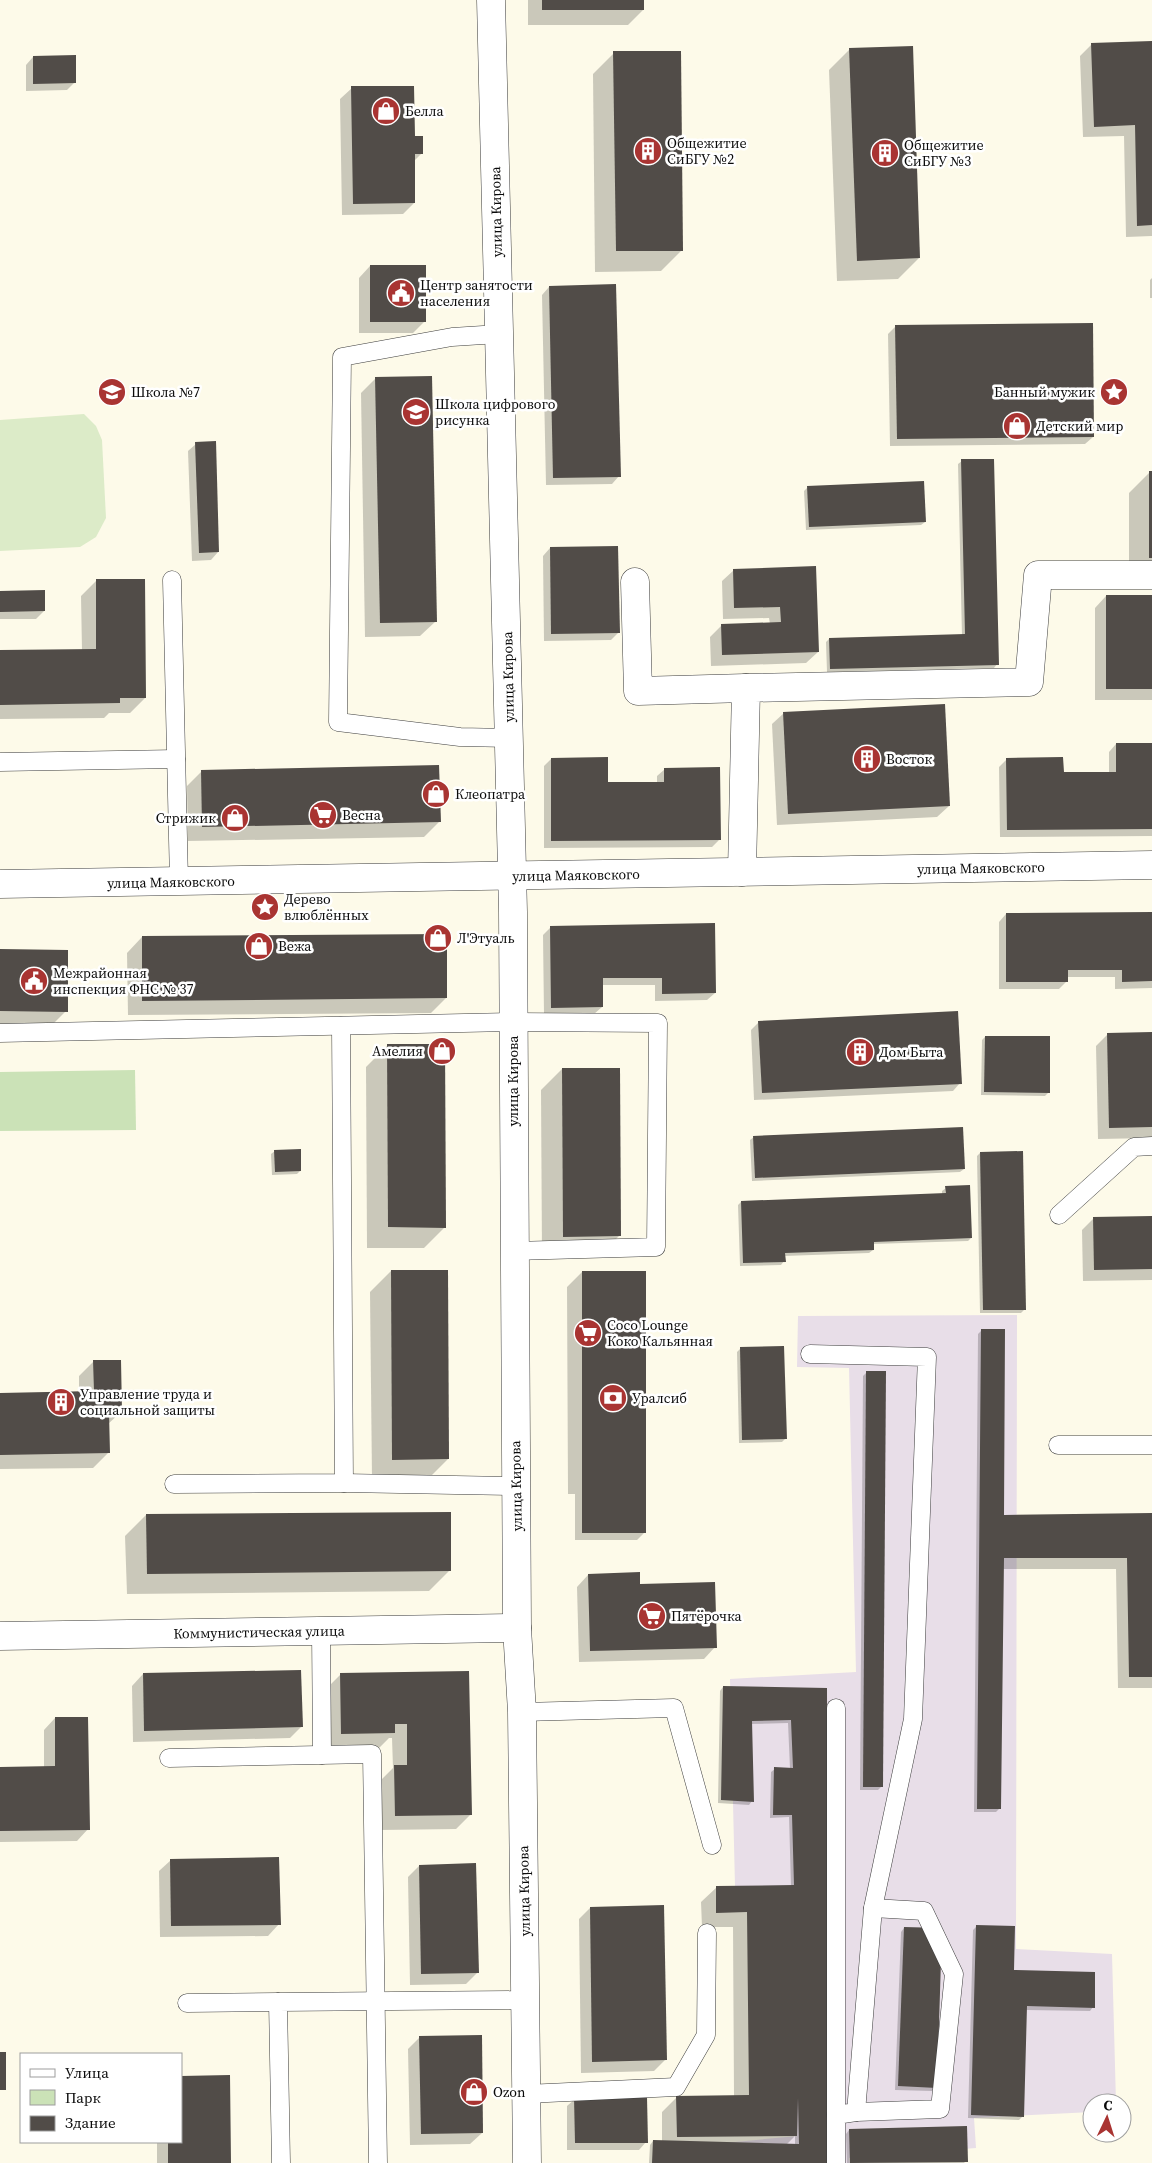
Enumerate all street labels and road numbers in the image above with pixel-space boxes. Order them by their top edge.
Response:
street label: улица Кирова [485,166,507,258]
street label: улица Кирова [497,631,519,723]
street label: улица Маяковского [917,857,1045,879]
street label: улица Маяковского [512,864,640,886]
street label: улица Маяковского [107,871,235,893]
street label: улица Кирова [503,1035,523,1126]
street label: улица Кирова [505,1440,527,1532]
street label: Коммунистическая улица [173,1620,346,1643]
street label: улица Кирова [513,1845,535,1937]

